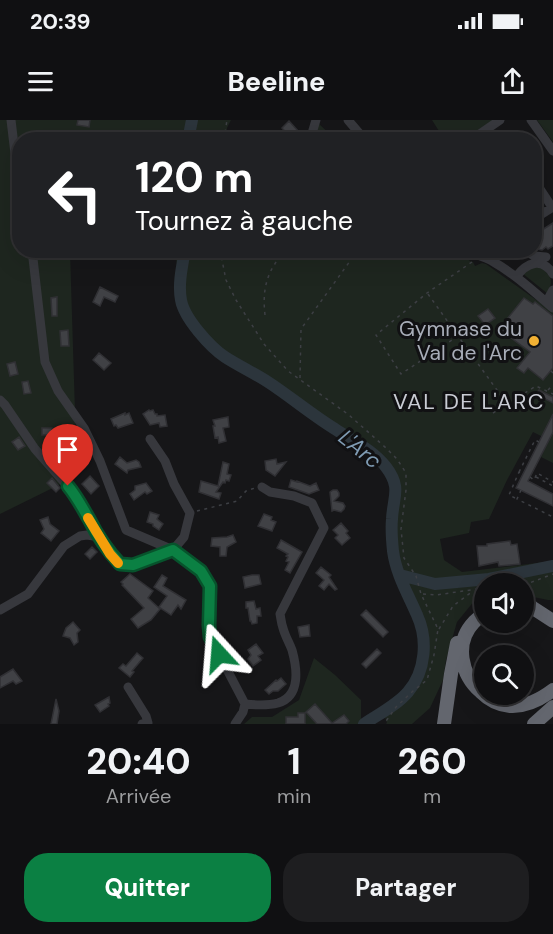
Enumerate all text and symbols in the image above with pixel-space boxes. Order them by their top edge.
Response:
text: 20:39 [30,7,90,36]
text: Beeline [228,64,325,99]
icon: menu [24,65,57,98]
icon: share [496,65,529,98]
text: 120 m [135,150,253,205]
icon: left [36,156,114,234]
text: Tournez à gauche [135,203,353,238]
place label: Gymnase du Val de l'Arc [399,315,522,367]
marker: Gymnase du Val de l'Arc [527,334,541,348]
district label: VAL DE L'ARC [393,387,545,416]
water label: L'Arc [333,423,387,475]
pin [42,424,93,486]
icon: arrive [51,433,84,466]
map controls [474,573,534,705]
button: sound [474,573,534,633]
position arrow [187,622,251,686]
button: search [474,645,534,705]
text: 20:40 [86,738,191,785]
text: 1 [288,738,301,785]
text: 260 [398,738,467,785]
text: Arrivée [106,783,171,809]
text: min [277,783,311,809]
text: m [423,783,441,809]
button: Quitter [24,853,271,922]
button: Partager [283,853,529,922]

